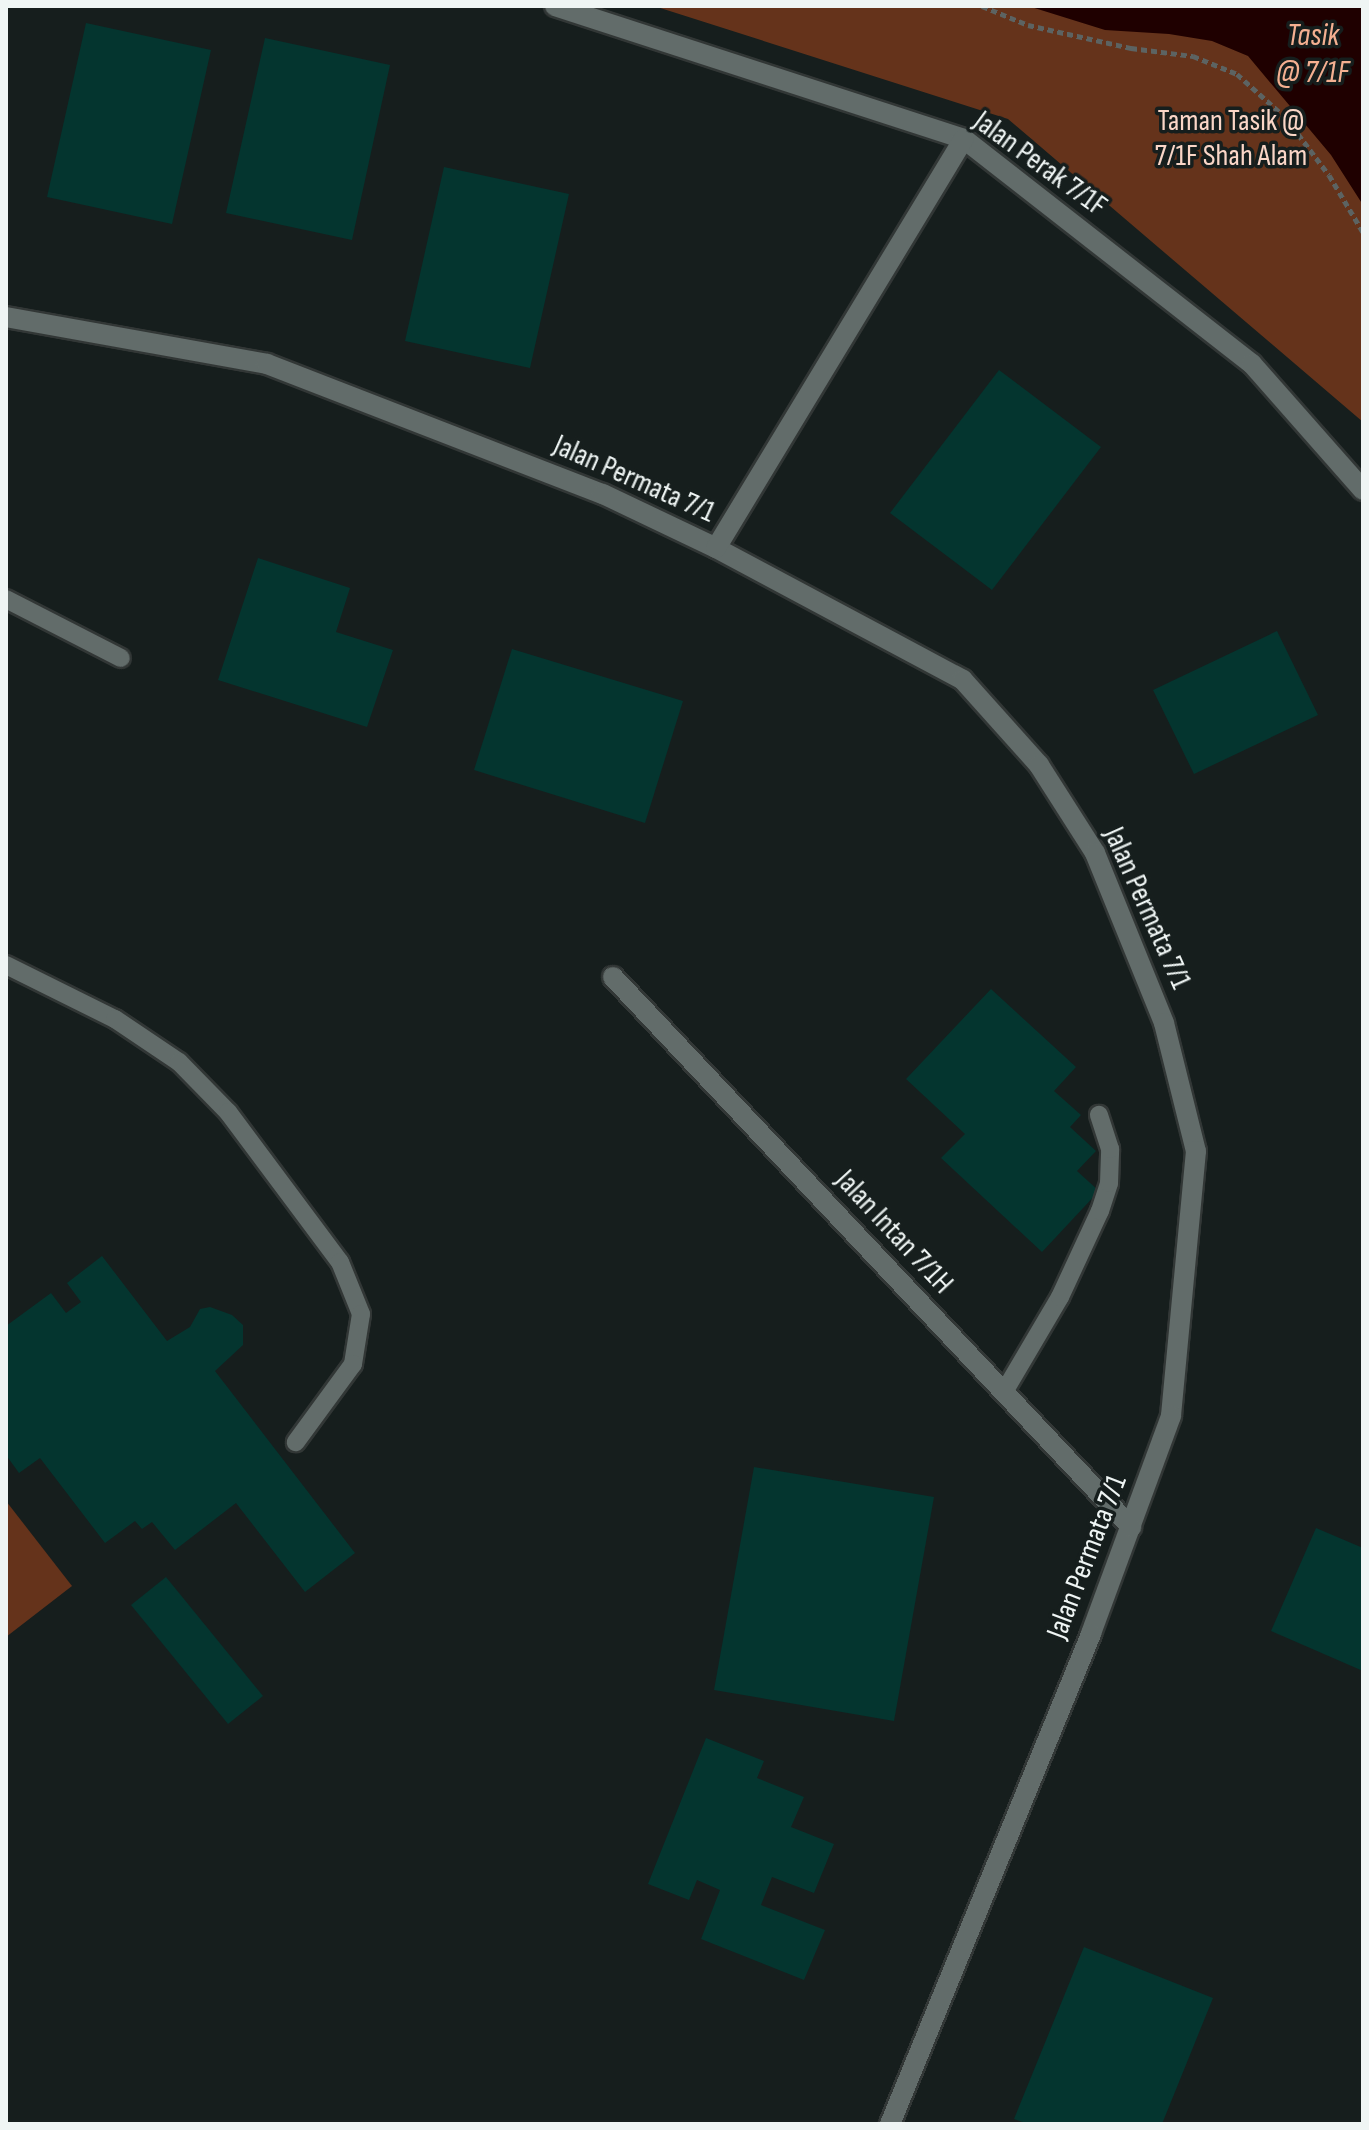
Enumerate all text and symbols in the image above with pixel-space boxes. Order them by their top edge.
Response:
water label: Tasik @ 7/1F [1276,18,1350,93]
park label: Taman Tasik @ 7/1F Shah Alam [1155,103,1307,174]
street label: Jalan Perak 7/1F [966,104,1114,224]
street label: Jalan Permata 7/1 [548,427,720,531]
street label: Jalan Permata 7/1 [1095,822,1199,994]
street label: Jalan Intan 7/1H [828,1163,960,1301]
street label: Jalan Permata 7/1 [1039,1470,1135,1644]

